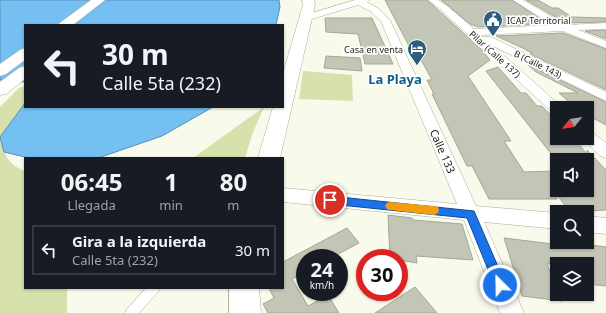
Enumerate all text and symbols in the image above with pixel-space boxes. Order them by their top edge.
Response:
public building icon: ICAP Territorial [482,9,504,37]
place label: ICAP Territorial [507,14,571,27]
street label: Pilar (Calle 137) [467,27,524,81]
text: 30 m [102,35,169,73]
hotel icon: Casa en venta [406,38,428,66]
icon: left [36,40,88,92]
place label: Casa en venta [344,43,403,56]
street label: B (Calle 143) [512,47,564,81]
district label: La Playa [368,70,422,88]
text: Calle 5ta (232) [102,71,221,95]
north arrow [550,101,594,145]
map controls [550,101,594,301]
street label: Calle 133 [427,127,459,175]
button: sound [550,153,594,197]
text: 06:45 [61,165,122,198]
text: 1 [164,165,178,198]
text: 80 [220,165,247,198]
pin [313,183,347,217]
icon: arrive [319,189,341,211]
text: Llegada [68,196,116,214]
text: min [159,196,183,214]
text: m [227,196,240,214]
button: search [550,205,594,249]
text: Gira a la izquierda [72,231,206,251]
icon: left [38,239,60,261]
text: 30 m [235,240,270,260]
speed limit sign: 30 [356,249,408,301]
text: Calle 5ta (232) [72,251,158,269]
text: 24 [311,256,333,283]
button: layers [550,257,594,301]
position arrow [479,264,521,306]
text: km/h [310,278,334,292]

